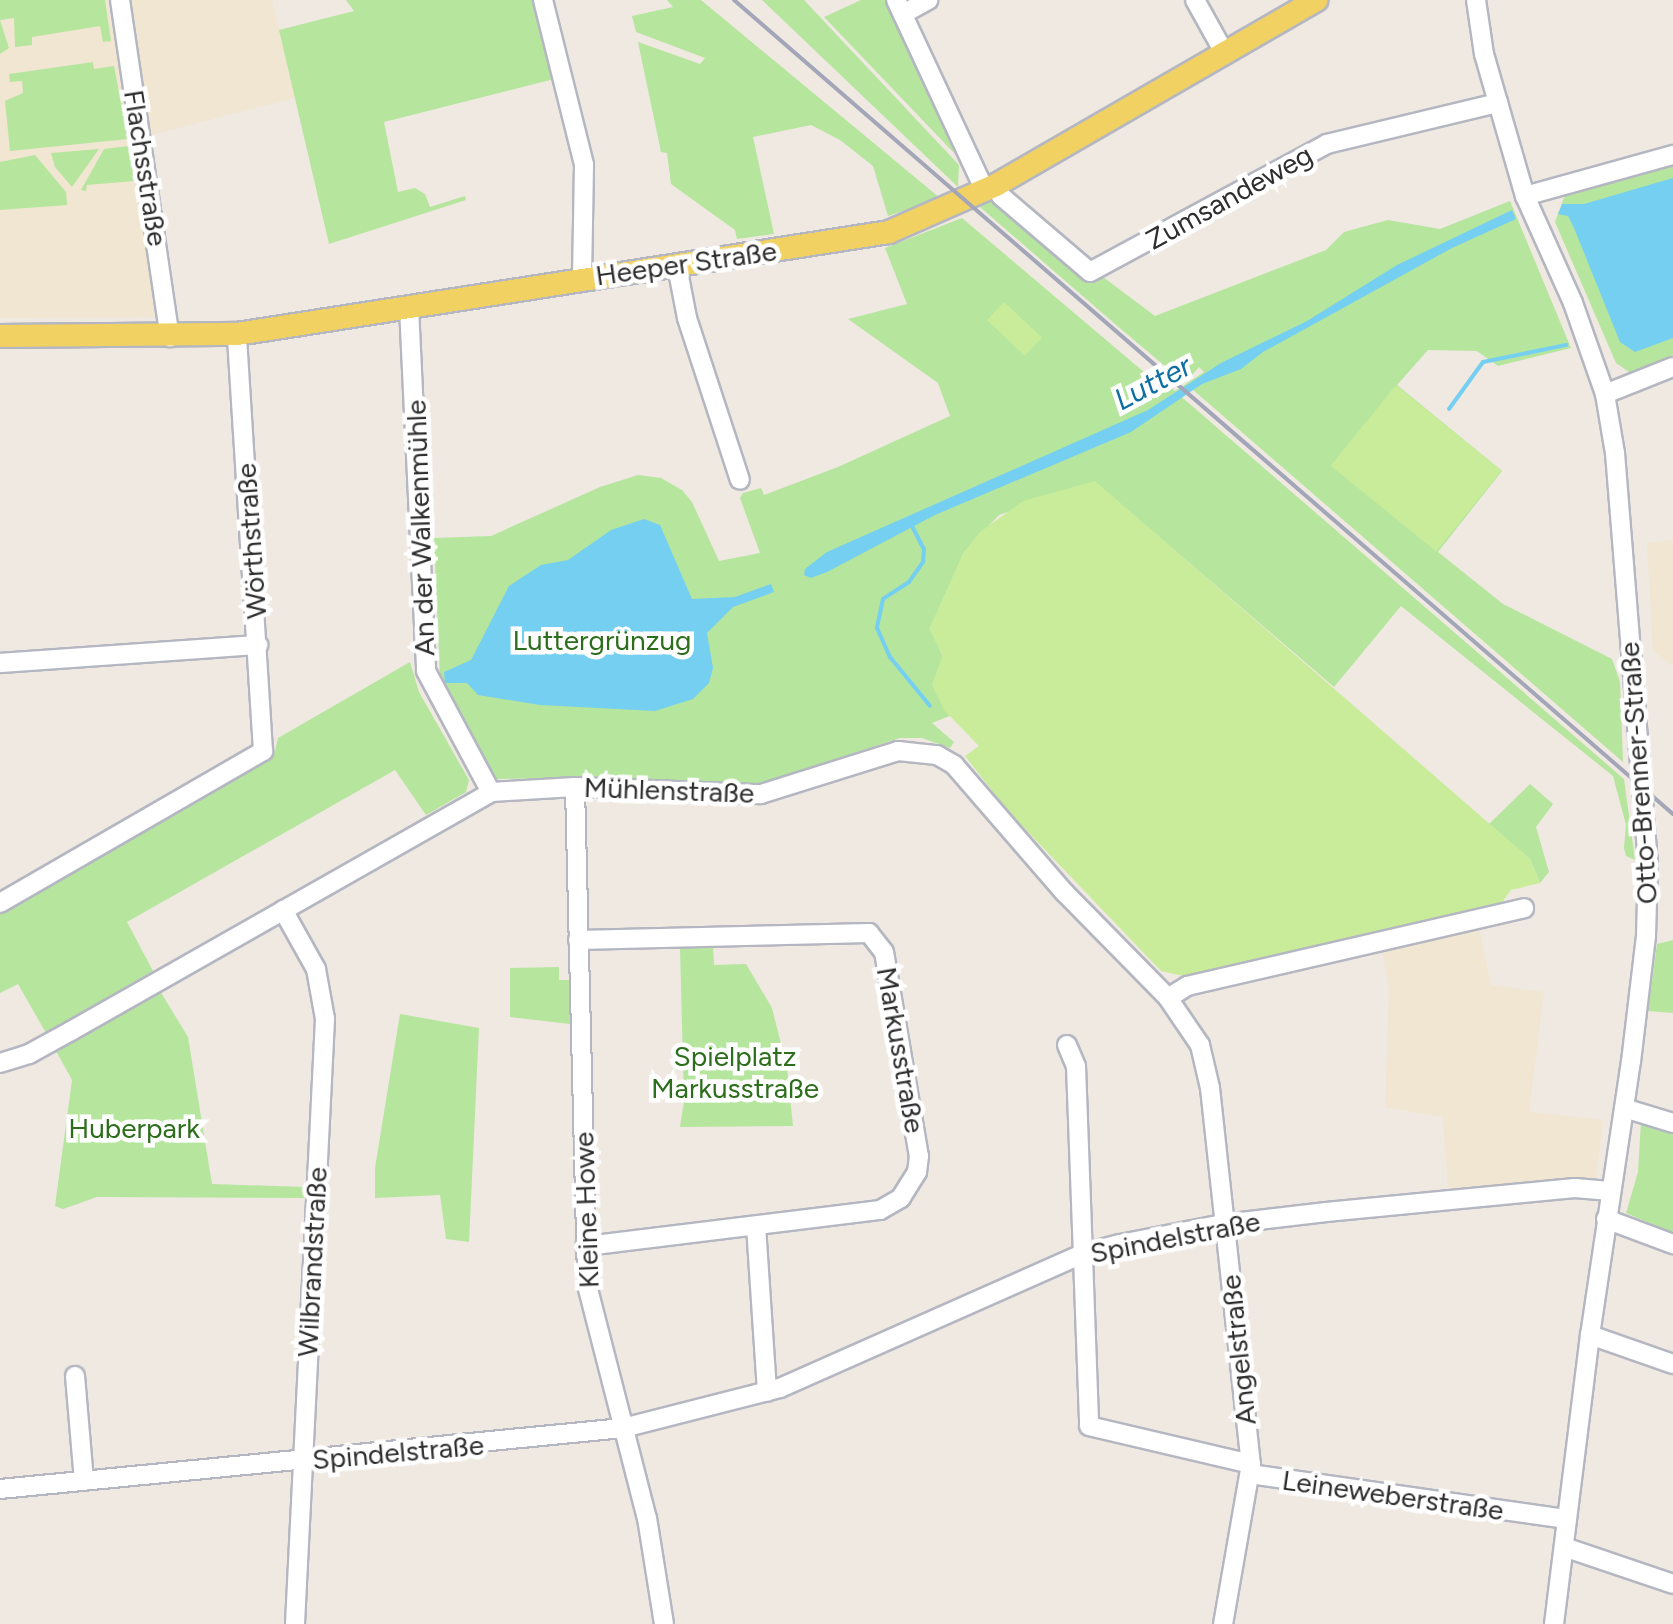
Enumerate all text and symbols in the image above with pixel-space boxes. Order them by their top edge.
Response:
street label: Flachsstraße [117,87,175,249]
street label: Zumsandeweg [1140,137,1318,257]
street label: Heeper Straße [593,234,779,292]
water label: Lutter [1108,348,1198,418]
street label: An der Walkenmühle [399,399,441,657]
street label: Wörthstraße [229,462,273,620]
park label: Luttergrünzug [513,623,691,657]
street label: Otto-Brenner-Straße [1612,641,1664,905]
street label: Mühlenstraße [583,770,755,810]
street label: Markusstraße [870,964,932,1136]
park label: Spielplatz Markusstraße [651,1039,819,1105]
park label: Huberpark [68,1111,200,1145]
street label: Kleine Howe [566,1131,606,1289]
street label: Wilbrandstraße [290,1166,334,1358]
street label: Spindelstraße [1087,1204,1263,1270]
street label: Angelstraße [1213,1273,1263,1427]
street label: Spindelstraße [311,1428,485,1476]
street label: Leineweberstraße [1280,1463,1506,1527]

